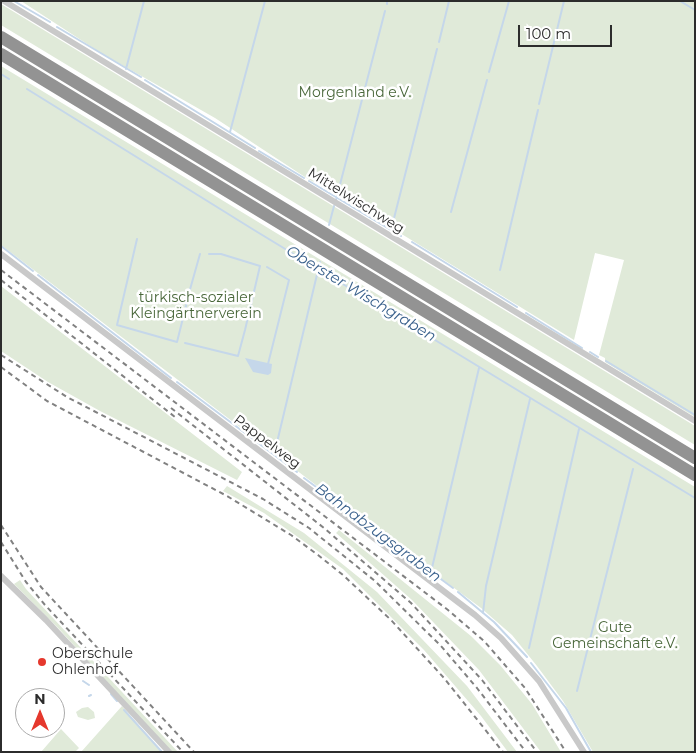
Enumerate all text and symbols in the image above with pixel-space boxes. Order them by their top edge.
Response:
scale bar [521,15,615,47]
text: 100 m [526,24,571,43]
park label: Morgenland e.V. [299,85,411,101]
street label: Mittelwischweg [305,165,407,237]
water label: Oberster Wischgraben [283,242,439,346]
park label: türkisch-sozialer Kleingärtnerverein [130,290,262,322]
street label: Pappelweg [230,411,304,473]
water label: Bahnabzugsgraben [312,480,444,586]
park label: Gute Gemeinschaft e.V. [552,620,678,652]
place label: Oberschule Ohlenhof [52,646,133,679]
marker: Oberschule Ohlenhof [36,656,48,668]
north arrow [15,688,65,738]
text: N [34,690,46,708]

